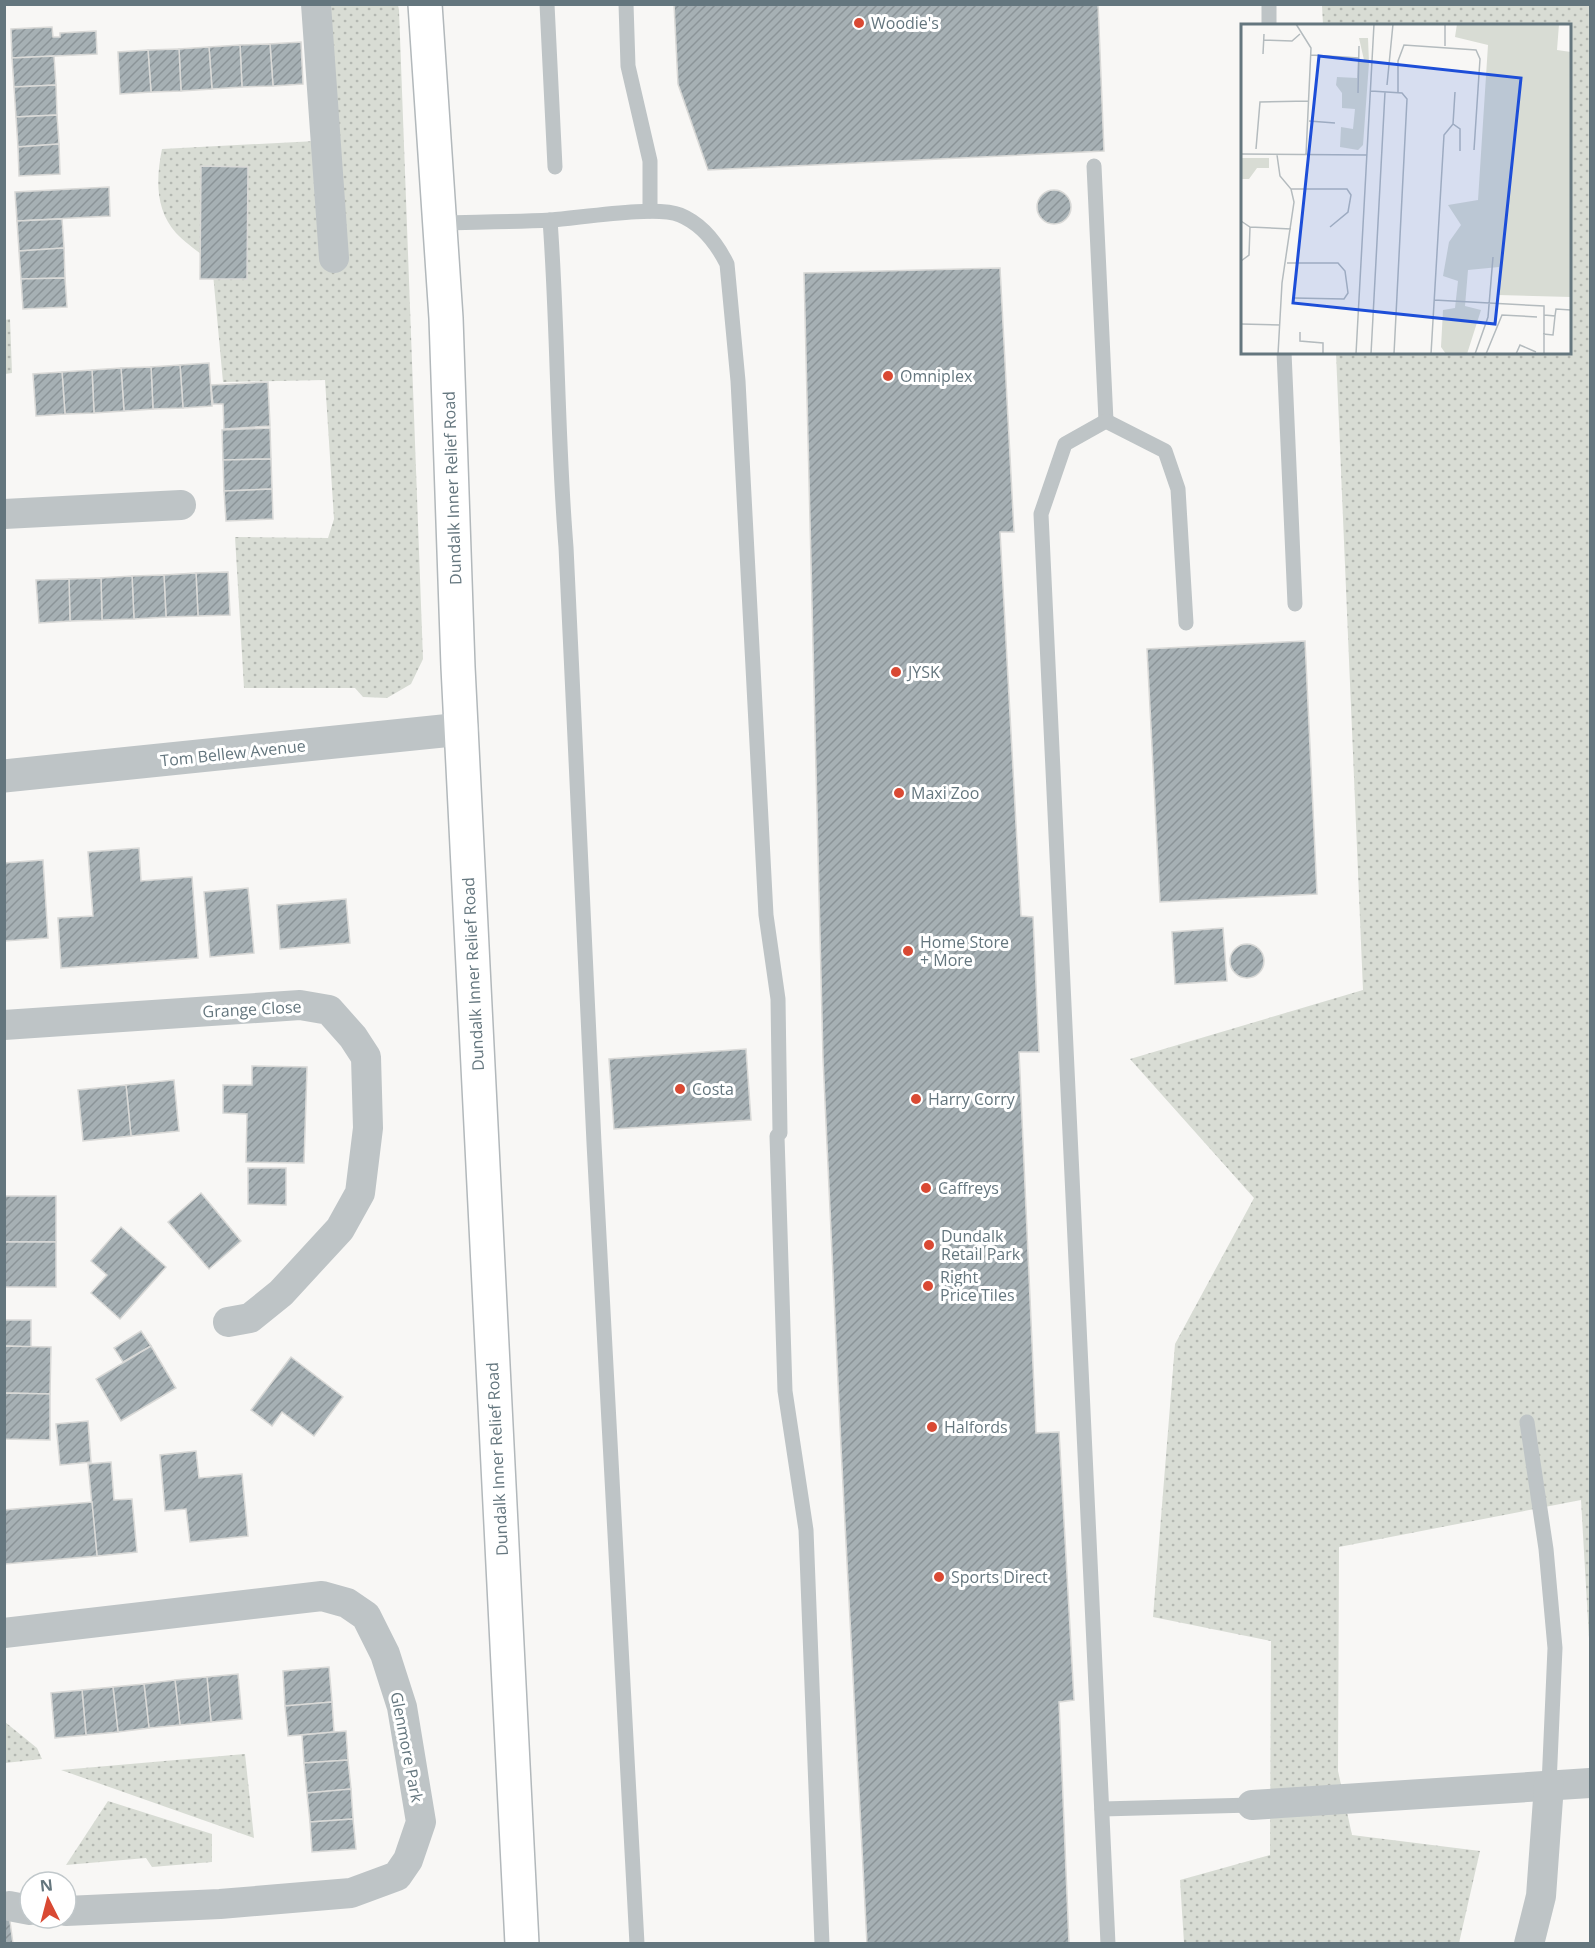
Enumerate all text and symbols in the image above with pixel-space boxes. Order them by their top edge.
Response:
place label: Woodie's [871,12,939,34]
marker: Woodie's [852,16,866,30]
inset map [1241,24,1571,354]
place label: Omniplex [900,365,973,387]
marker: Omniplex [881,369,895,383]
street label: Dundalk Inner Relief Road [438,391,466,585]
place label: JYSK [906,661,940,683]
marker: JYSK [889,665,903,679]
street label: Tom Bellew Avenue [159,734,307,772]
place label: Maxi Zoo [911,782,979,804]
marker: Maxi Zoo [892,786,906,800]
street label: Dundalk Inner Relief Road [457,877,489,1071]
place label: Home Store + More [920,931,1009,971]
marker: Home Store + More [901,944,915,958]
street label: Grange Close [202,995,302,1023]
place label: Costa [692,1078,734,1100]
marker: Costa [673,1082,687,1096]
place label: Harry Corry [928,1088,1016,1110]
marker: Harry Corry [909,1092,923,1106]
place label: Caffreys [938,1177,999,1199]
marker: Caffreys [919,1181,933,1195]
place label: Dundalk Retail Park [941,1225,1021,1265]
marker: Dundalk Retail Park [922,1238,936,1252]
place label: Right Price Tiles [940,1266,1015,1306]
marker: Right Price Tiles [921,1279,935,1293]
street label: Dundalk Inner Relief Road [481,1362,513,1556]
place label: Halfords [944,1416,1008,1438]
marker: Halfords [925,1420,939,1434]
place label: Sports Direct [951,1566,1048,1588]
marker: Sports Direct [932,1570,946,1584]
street label: Glenmore Park [386,1690,429,1805]
north arrow [18,1870,78,1930]
text: N [39,1873,54,1897]

